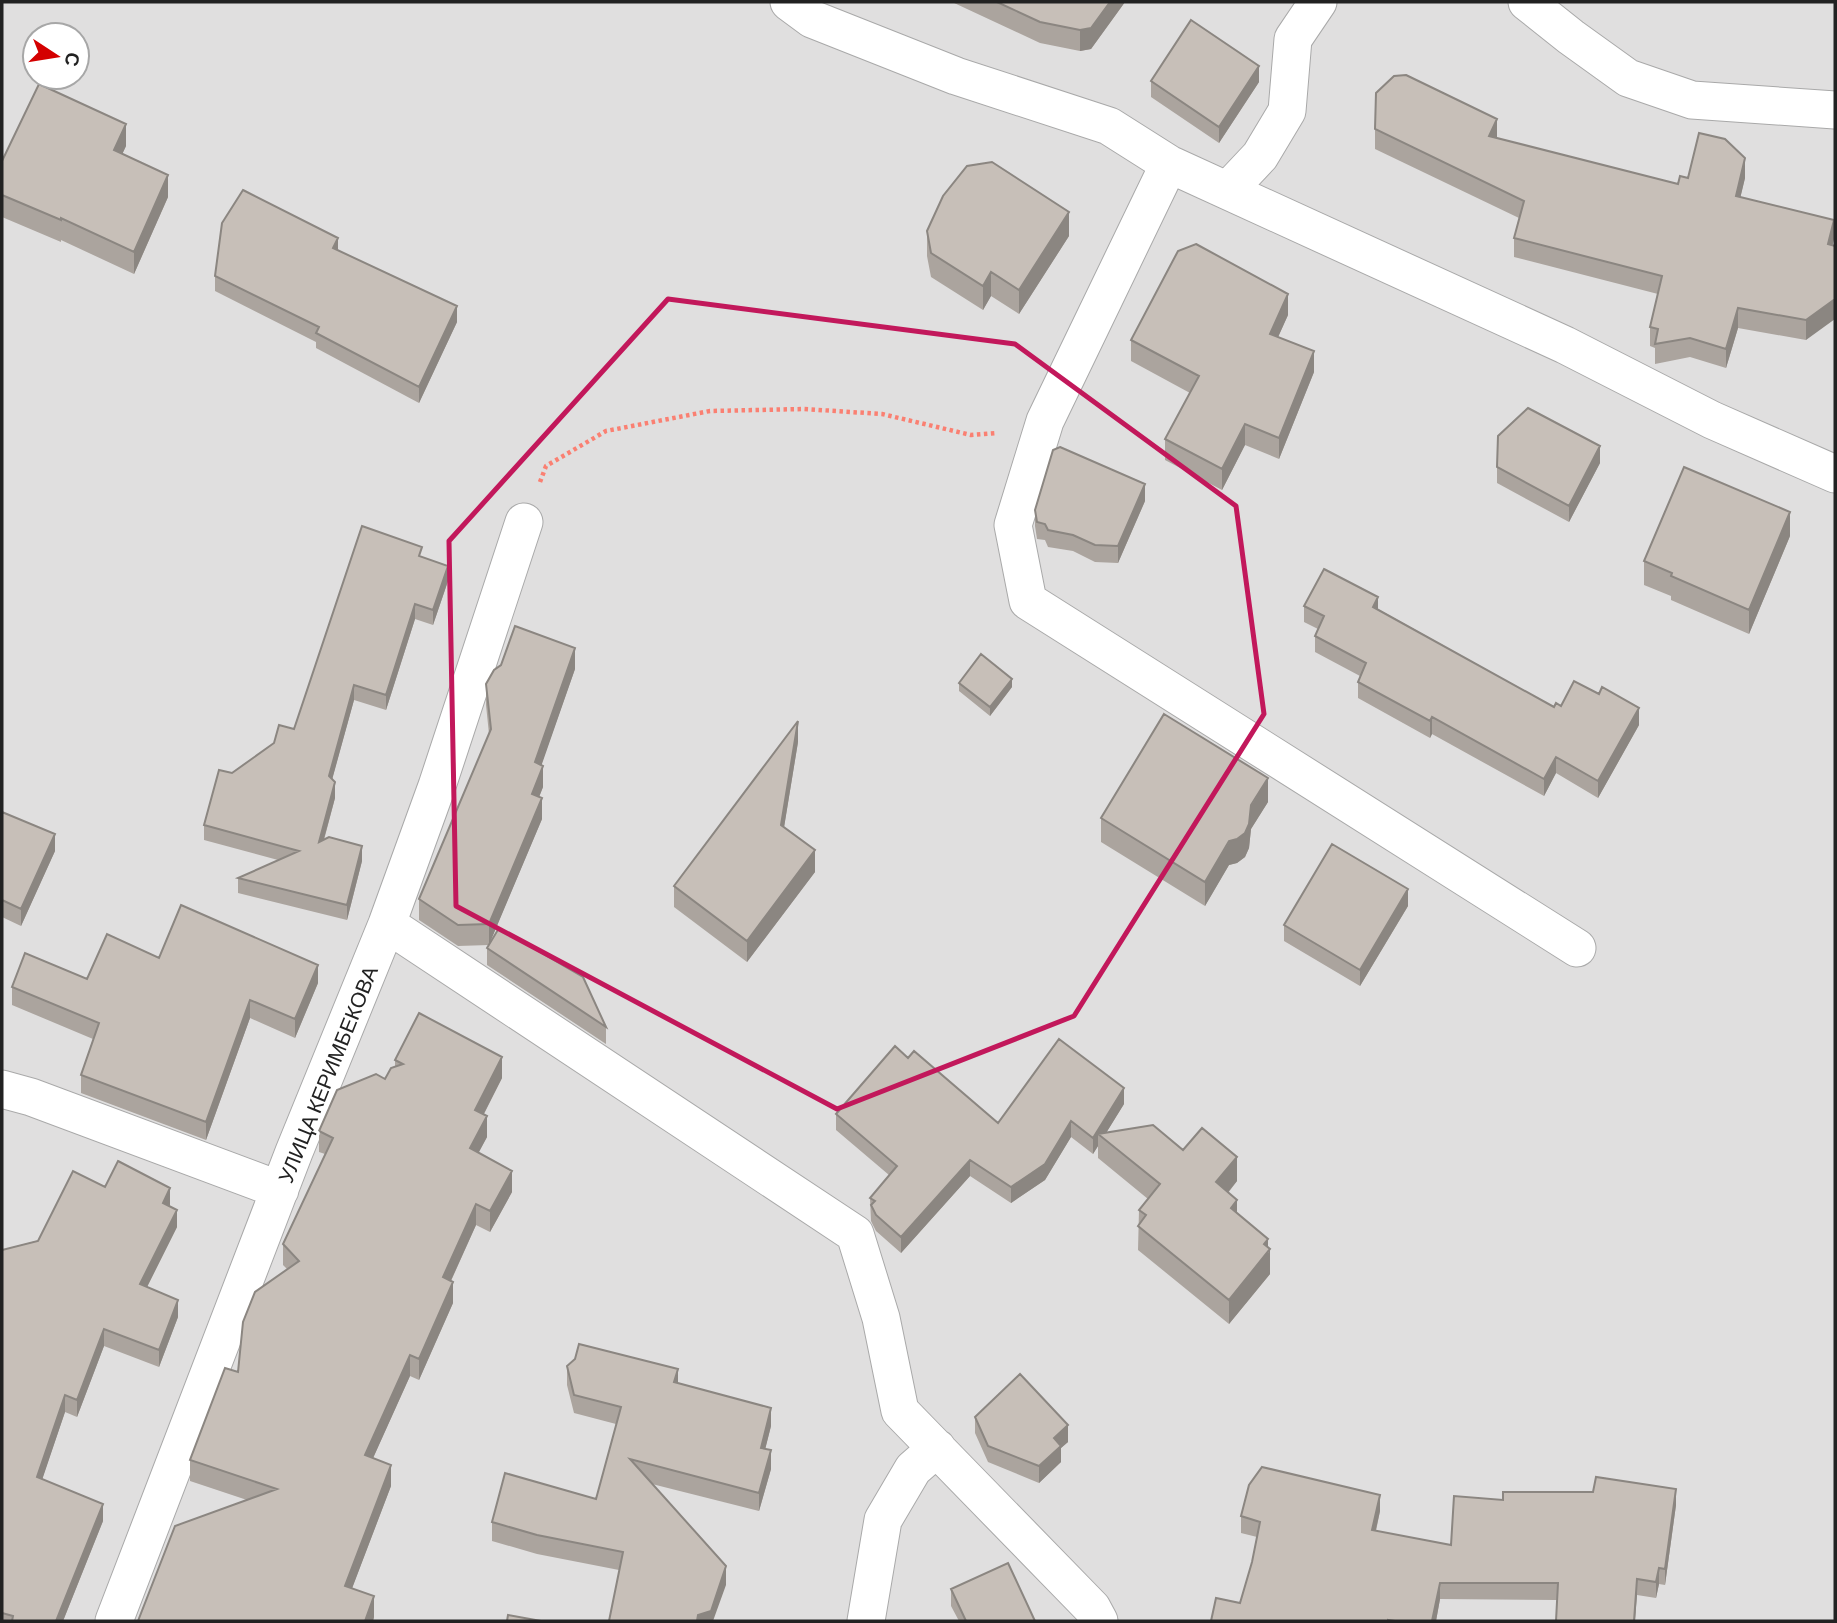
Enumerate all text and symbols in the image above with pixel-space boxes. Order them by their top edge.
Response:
north arrow [21,21,91,91]
text: С [60,51,86,69]
street label: УЛИЦА КЕРИМБЕКОВА [272,962,382,1186]

